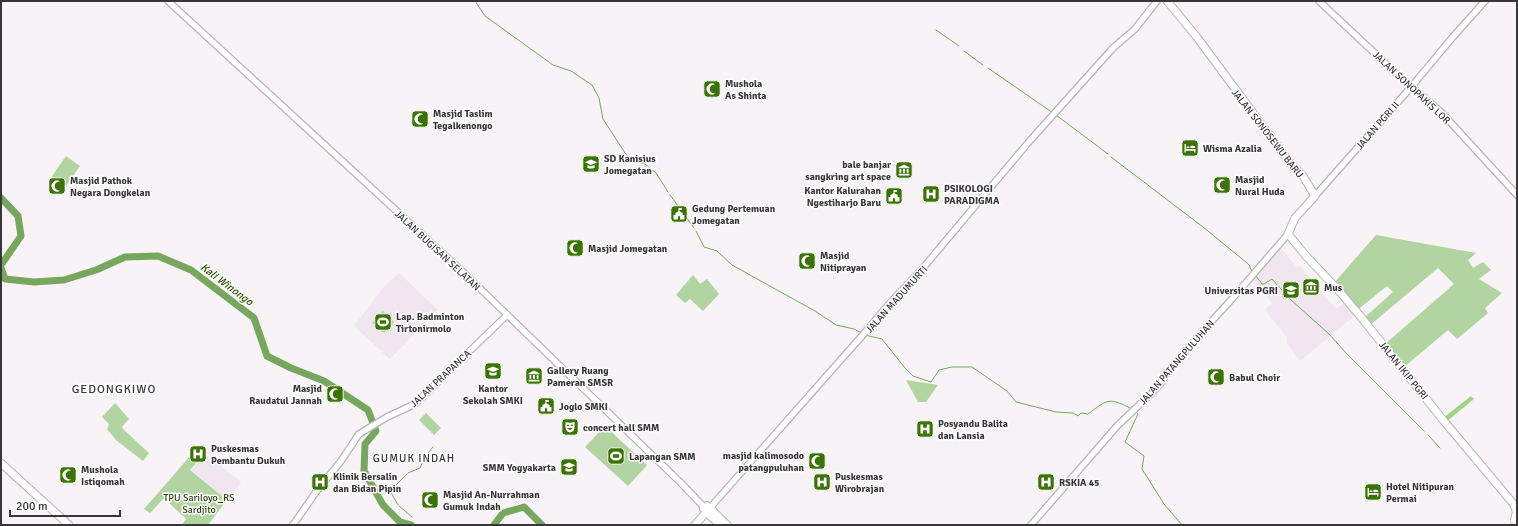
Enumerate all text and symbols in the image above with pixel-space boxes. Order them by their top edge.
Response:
street label: JALAN SONOPAKIS LOR [1370,49,1453,127]
place label: Mushola As Shinta [725,78,766,102]
mosque icon: Mushola As Shinta [702,79,722,99]
street label: JALAN SONOSEWU BARU [1229,87,1306,180]
street label: JALAN PGRI II [1354,99,1402,152]
place label: Masjid Taslim Tegalkenongo [433,108,493,132]
mosque icon: Masjid Taslim Tegalkenongo [410,109,430,129]
hotel icon: Wisma Azalia [1180,138,1200,158]
place label: Wisma Azalia [1203,143,1262,155]
place label: SD Kanisius Jomegatan [604,153,656,177]
school or university icon: SD Kanisius Jomegatan [581,154,601,174]
place label: bale banjar sangkring art space [805,159,891,183]
museum icon: bale banjar sangkring art space [894,160,914,180]
place label: Masjid Nural Huda [1235,174,1285,198]
place label: Masjid Pathok Negara Dongkelan [70,175,151,199]
mosque icon: Masjid Nural Huda [1212,175,1232,195]
mosque icon: Masjid Pathok Negara Dongkelan [47,176,67,196]
place label: PSIKOLOGI PARADIGMA [944,183,1000,207]
hospital icon: PSIKOLOGI PARADIGMA [921,184,941,204]
place label: Kantor Kalurahan Ngestiharjo Baru [804,185,882,209]
public building icon: Kantor Kalurahan Ngestiharjo Baru [884,186,904,206]
place label: Gedung Pertemuan Jomegatan [692,203,776,227]
public building icon: Gedung Pertemuan Jomegatan [669,204,689,224]
street label: JALAN BUGISAN SELATAN [392,208,483,293]
mosque icon: Masjid Jomegatan [565,238,585,258]
place label: Masjid Jomegatan [588,243,668,255]
place label: Masjid Nitiprayan [820,250,867,274]
mosque icon: Masjid Nitiprayan [797,251,817,271]
water label: Kali Winongo [198,260,257,309]
street label: JALAN MADUMURTI [863,264,930,336]
museum icon: Mus [1301,277,1321,297]
school or university icon: Universitas PGRI [1281,280,1301,300]
place label: Mus [1324,282,1343,294]
place label: Universitas PGRI [1205,285,1278,297]
place label: Lap. Badminton Tirtonirmolo [396,311,465,335]
sports icon: Lap. Badminton Tirtonirmolo [373,312,393,332]
street label: JALAN PATANGPULUHAN [1137,318,1217,408]
street label: JALAN IKIP PGRI [1376,339,1430,402]
street label: JALAN PRAPANCA [408,348,474,410]
school or university icon: Kantor Sekolah SMKI [483,361,503,381]
place label: Gallery Ruang Pameran SMSR [547,365,613,389]
museum icon: Gallery Ruang Pameran SMSR [524,366,544,386]
mosque icon: Babul Choir [1206,367,1226,387]
place label: Babul Choir [1229,372,1280,384]
district label: GEDONGKIWO [72,382,156,397]
place label: Masjid Raudatul Jannah [249,383,323,407]
place label: Kantor Sekolah SMKI [463,383,523,407]
mosque icon: Masjid Raudatul Jannah [325,384,345,404]
public building icon: Joglo SMKI [536,396,556,416]
place label: Joglo SMKI [559,401,608,413]
theatre icon: concert hall SMM [560,417,580,437]
place label: Posyandu Balita dan Lansia [938,418,1008,442]
hospital icon: Posyandu Balita dan Lansia [915,419,935,439]
place label: concert hall SMM [583,422,659,434]
place label: Puskesmas Pembantu Dukuh [211,443,286,467]
hospital icon: Puskesmas Pembantu Dukuh [188,444,208,464]
sports icon: Lapangan SMM [606,446,626,466]
place label: masjid kalimosodo patangpuluhan [723,450,805,474]
place label: Lapangan SMM [629,451,696,463]
mosque icon: masjid kalimosodo patangpuluhan [807,451,827,471]
district label: GUMUK INDAH [373,452,455,465]
school or university icon: SMM Yogyakarta [559,457,579,477]
place label: SMM Yogyakarta [483,462,556,474]
place label: Mushola Istiqomah [81,464,125,488]
mosque icon: Mushola Istiqomah [58,465,78,485]
place label: Klinik Bersalin dan Bidan Pipin [333,471,402,495]
place label: Puskesmas Wirobrajan [835,471,885,495]
hospital icon: Klinik Bersalin dan Bidan Pipin [310,472,330,492]
hospital icon: Puskesmas Wirobrajan [812,472,832,492]
hospital icon: RSKIA 45 [1036,472,1056,492]
place label: RSKIA 45 [1059,477,1099,489]
place label: Hotel Nitipuran Permai [1386,481,1455,505]
hotel icon: Hotel Nitipuran Permai [1363,482,1383,502]
place label: Masjid An-Nurrahman Gumuk Indah [443,489,540,513]
mosque icon: Masjid An-Nurrahman Gumuk Indah [420,490,440,510]
scale bar [10,492,120,518]
park label: TPU Sariloyo_RS Sardjito [163,492,235,516]
text: 200 m [16,499,48,514]

